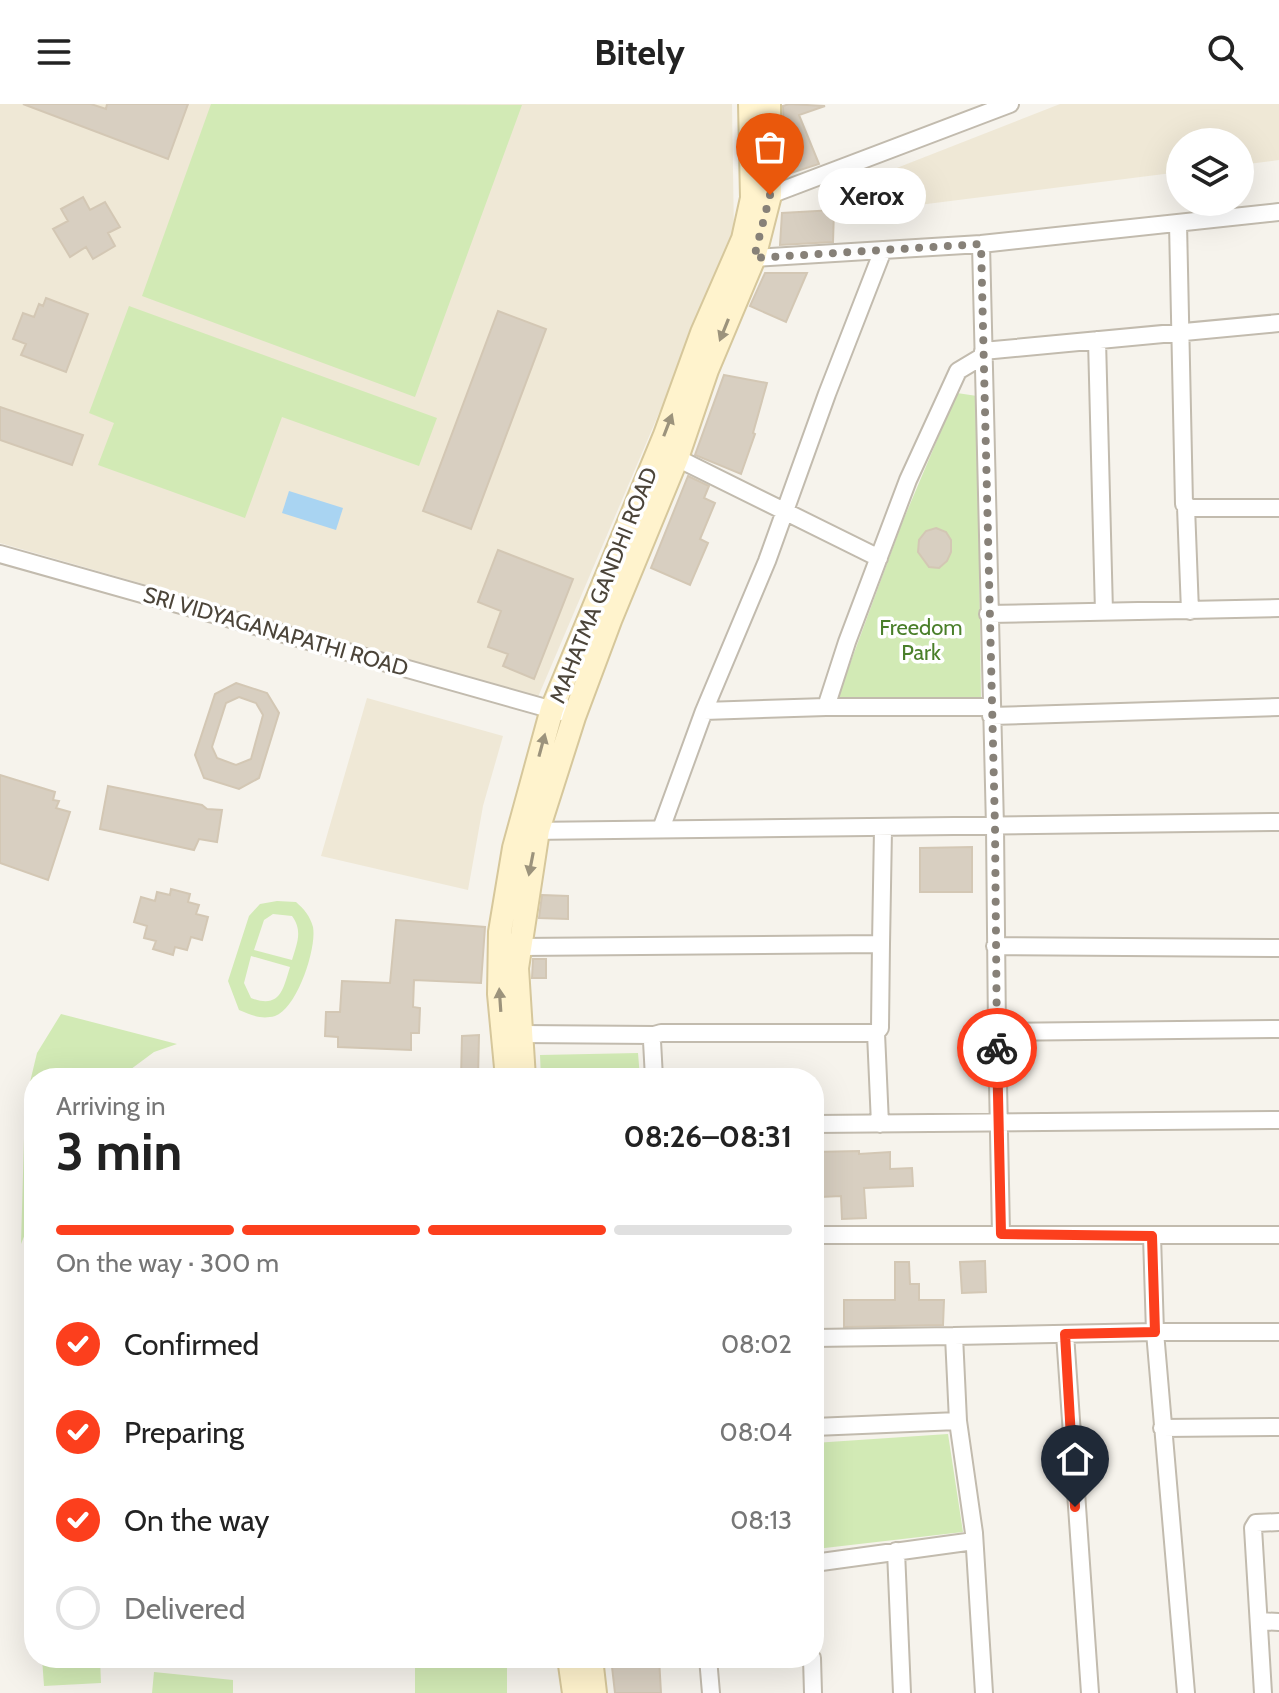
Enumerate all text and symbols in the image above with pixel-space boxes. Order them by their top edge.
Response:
icon: menu [32,30,76,74]
text: Bitely [594,30,685,74]
icon: search [1203,30,1247,74]
pin [736,113,804,195]
icon: bag [748,125,792,169]
map controls [1166,128,1254,216]
button: layers [1166,128,1254,216]
callout: Xerox [818,167,926,223]
text: Xerox [840,180,904,212]
one-way arrow [717,318,730,342]
one-way arrow [662,413,675,437]
street label: MAHATMA GANDHI ROAD [544,463,663,707]
street label: SRI VIDYAGANAPATHI ROAD [140,581,411,682]
park label: Freedom Park [879,614,963,666]
one-way arrow [537,733,549,758]
one-way arrow [525,852,537,877]
one-way arrow [493,987,506,1012]
courier [957,1008,1037,1088]
icon: bike [975,1026,1019,1070]
text: Arriving in [56,1090,166,1122]
text: 08:26–08:31 [624,1118,792,1155]
text: 3 min [56,1120,182,1183]
text: On the way · 300 m [56,1247,279,1279]
icon: check [56,1322,100,1366]
text: Confirmed [124,1326,259,1363]
text: 08:02 [721,1328,792,1360]
icon: check [56,1410,100,1454]
text: Preparing [124,1414,244,1451]
text: 08:04 [720,1416,792,1448]
pin [1041,1425,1109,1507]
icon: home [1053,1437,1097,1481]
icon: check [56,1498,100,1542]
text: On the way [124,1502,269,1539]
text: 08:13 [730,1504,792,1536]
text: Delivered [124,1590,245,1627]

